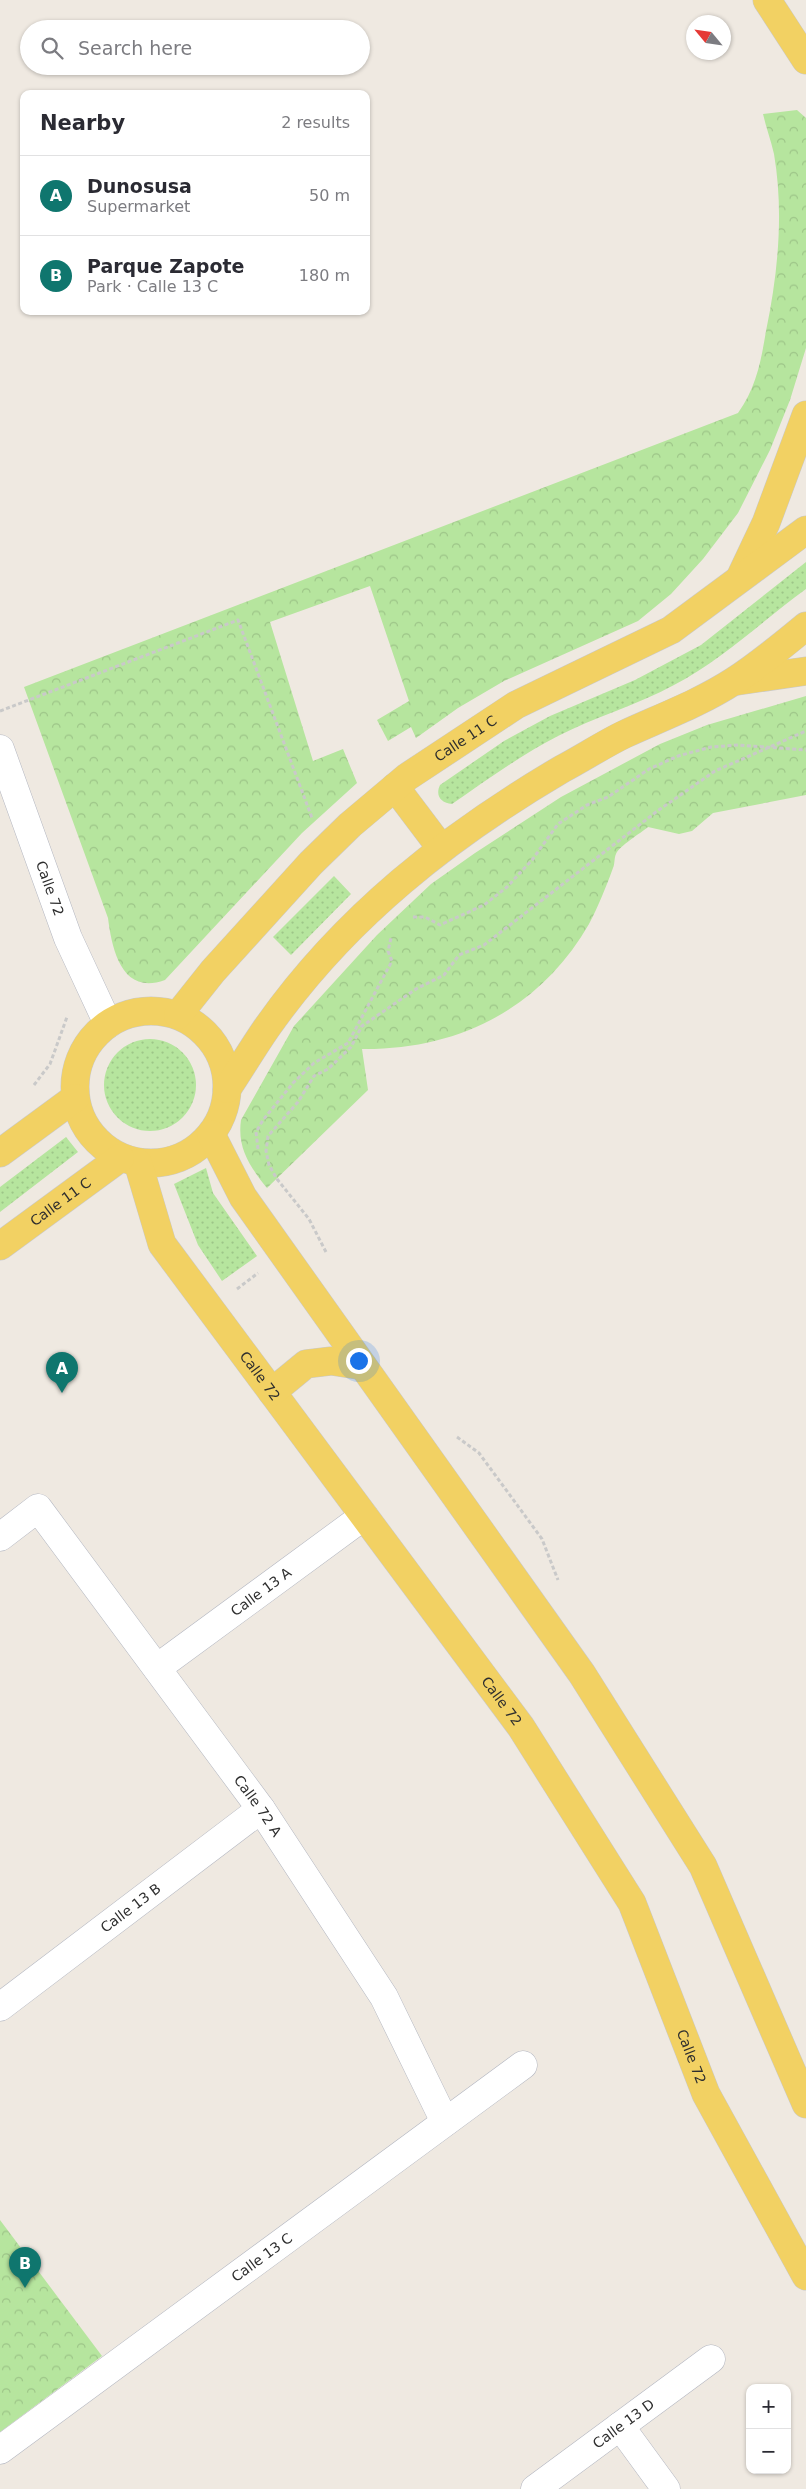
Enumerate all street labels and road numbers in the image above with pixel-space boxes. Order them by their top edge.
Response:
street label: Calle 11 C [431,712,500,765]
street label: Calle 72 [33,859,67,918]
street label: Calle 11 C [27,1174,94,1229]
street label: Calle 72 [237,1348,284,1404]
street label: Calle 13 A [228,1564,295,1619]
street label: Calle 72 [478,1673,525,1729]
street label: Calle 72 A [231,1772,285,1840]
street label: Calle 13 B [97,1880,164,1936]
street label: Calle 72 [674,2027,709,2086]
street label: Calle 13 C [228,2230,295,2285]
street label: Calle 13 D [590,2396,657,2452]

